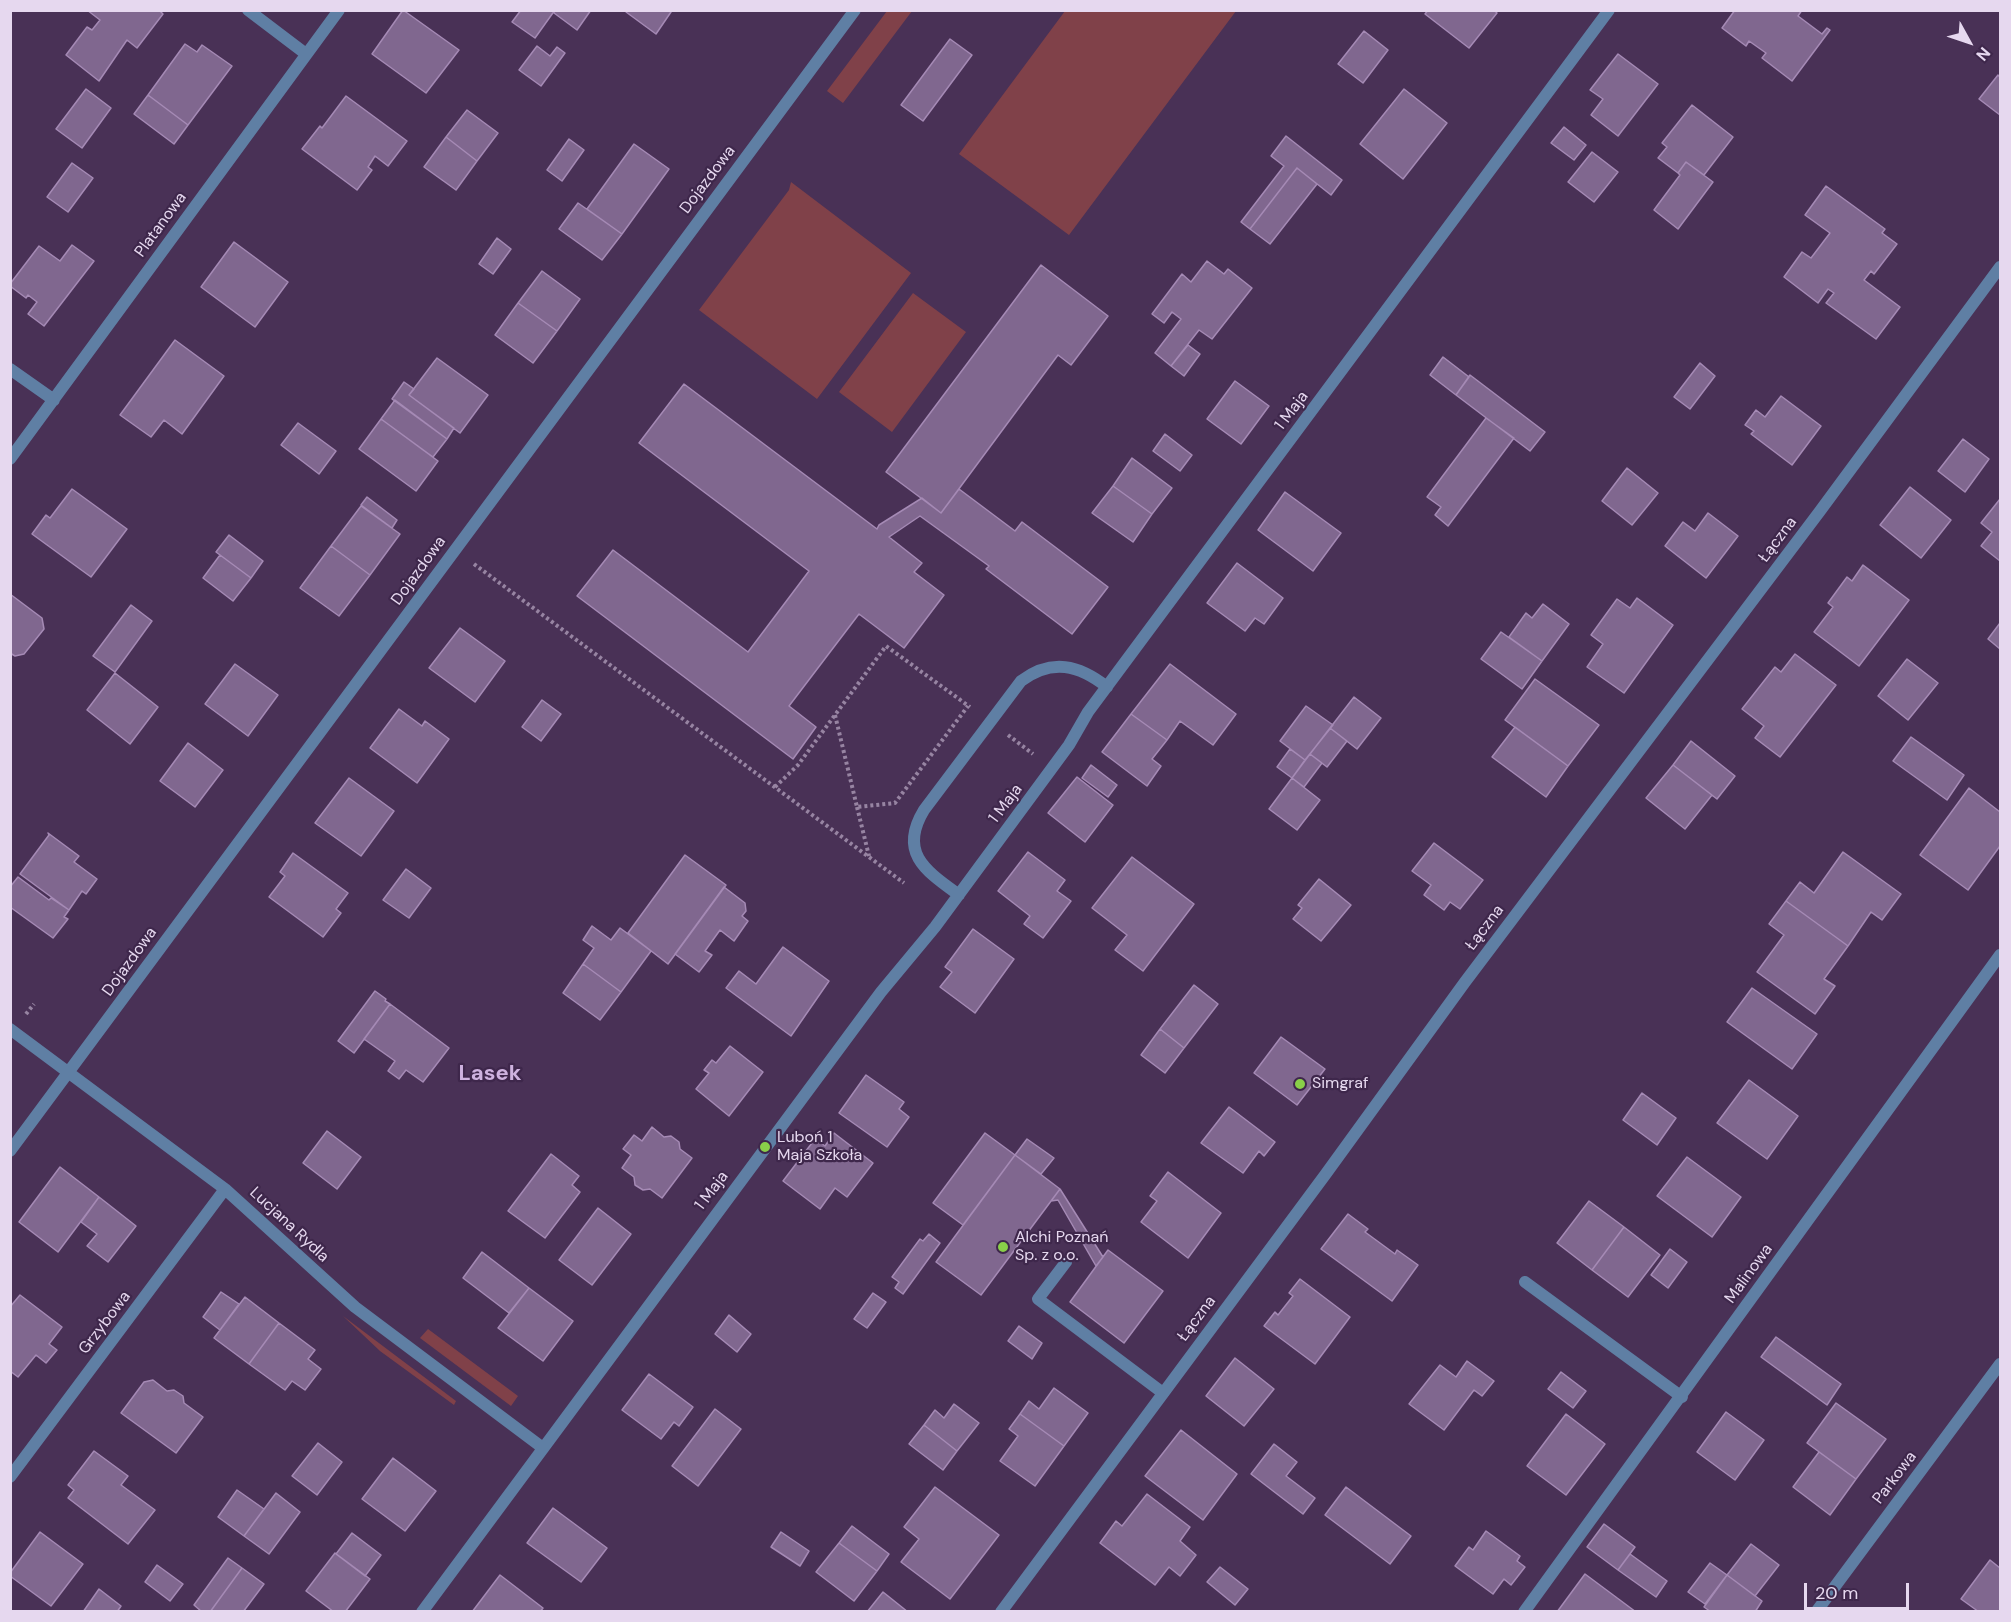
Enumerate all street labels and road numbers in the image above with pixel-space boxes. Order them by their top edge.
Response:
street label: Dojazdowa [676,142,740,218]
street label: Platanowa [131,189,191,261]
street label: 1 Maja [1271,388,1313,434]
street label: Łączna [1755,513,1801,567]
street label: Dojazdowa [388,533,450,609]
street label: 1 Maja [985,781,1027,827]
street label: Łączna [1462,901,1508,955]
street label: Dojazdowa [99,924,161,1000]
street label: 1 Maja [691,1168,733,1214]
street label: Lucjana Rydla [245,1183,333,1267]
street label: Malinowa [1721,1241,1777,1307]
street label: Grzybowa [75,1288,135,1358]
street label: Łączna [1174,1292,1220,1346]
street label: Parkowa [1869,1448,1921,1508]

